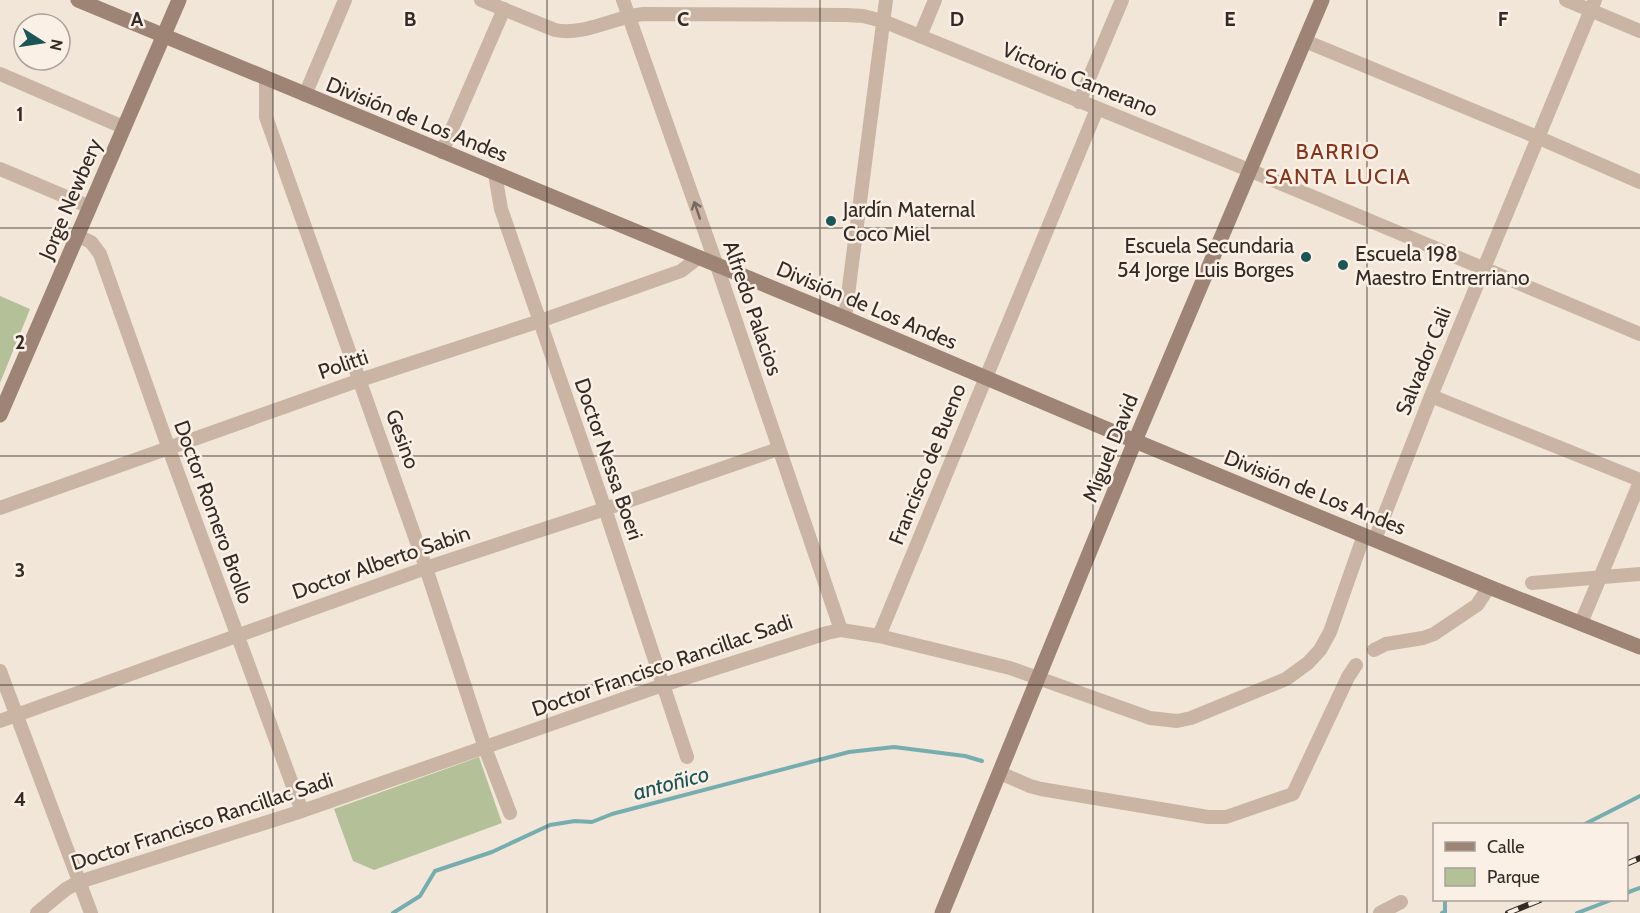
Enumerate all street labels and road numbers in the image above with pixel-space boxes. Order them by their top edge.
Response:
street label: Victorio Camerano [999,36,1161,122]
street label: División de Los Andes [323,71,512,167]
street label: Jorge Newbery [33,134,107,264]
street label: Alfredo Palacios [718,237,788,379]
street label: División de Los Andes [773,256,961,354]
street label: Salvador Cali [1390,303,1456,419]
street label: Politti [315,344,371,384]
street label: Doctor Nessa Boeri [570,375,648,543]
street label: Francisco de Bueno [883,380,971,548]
street label: Miguel David [1077,390,1143,506]
street label: Gesino [381,406,425,472]
street label: Doctor Romero Brollo [169,417,259,607]
street label: División de Los Andes [1221,444,1410,540]
street label: Doctor Alberto Sabin [289,520,473,604]
street label: Doctor Francisco Rancillac Sadi [528,609,796,721]
street label: Doctor Francisco Rancillac Sadi [68,767,336,875]

